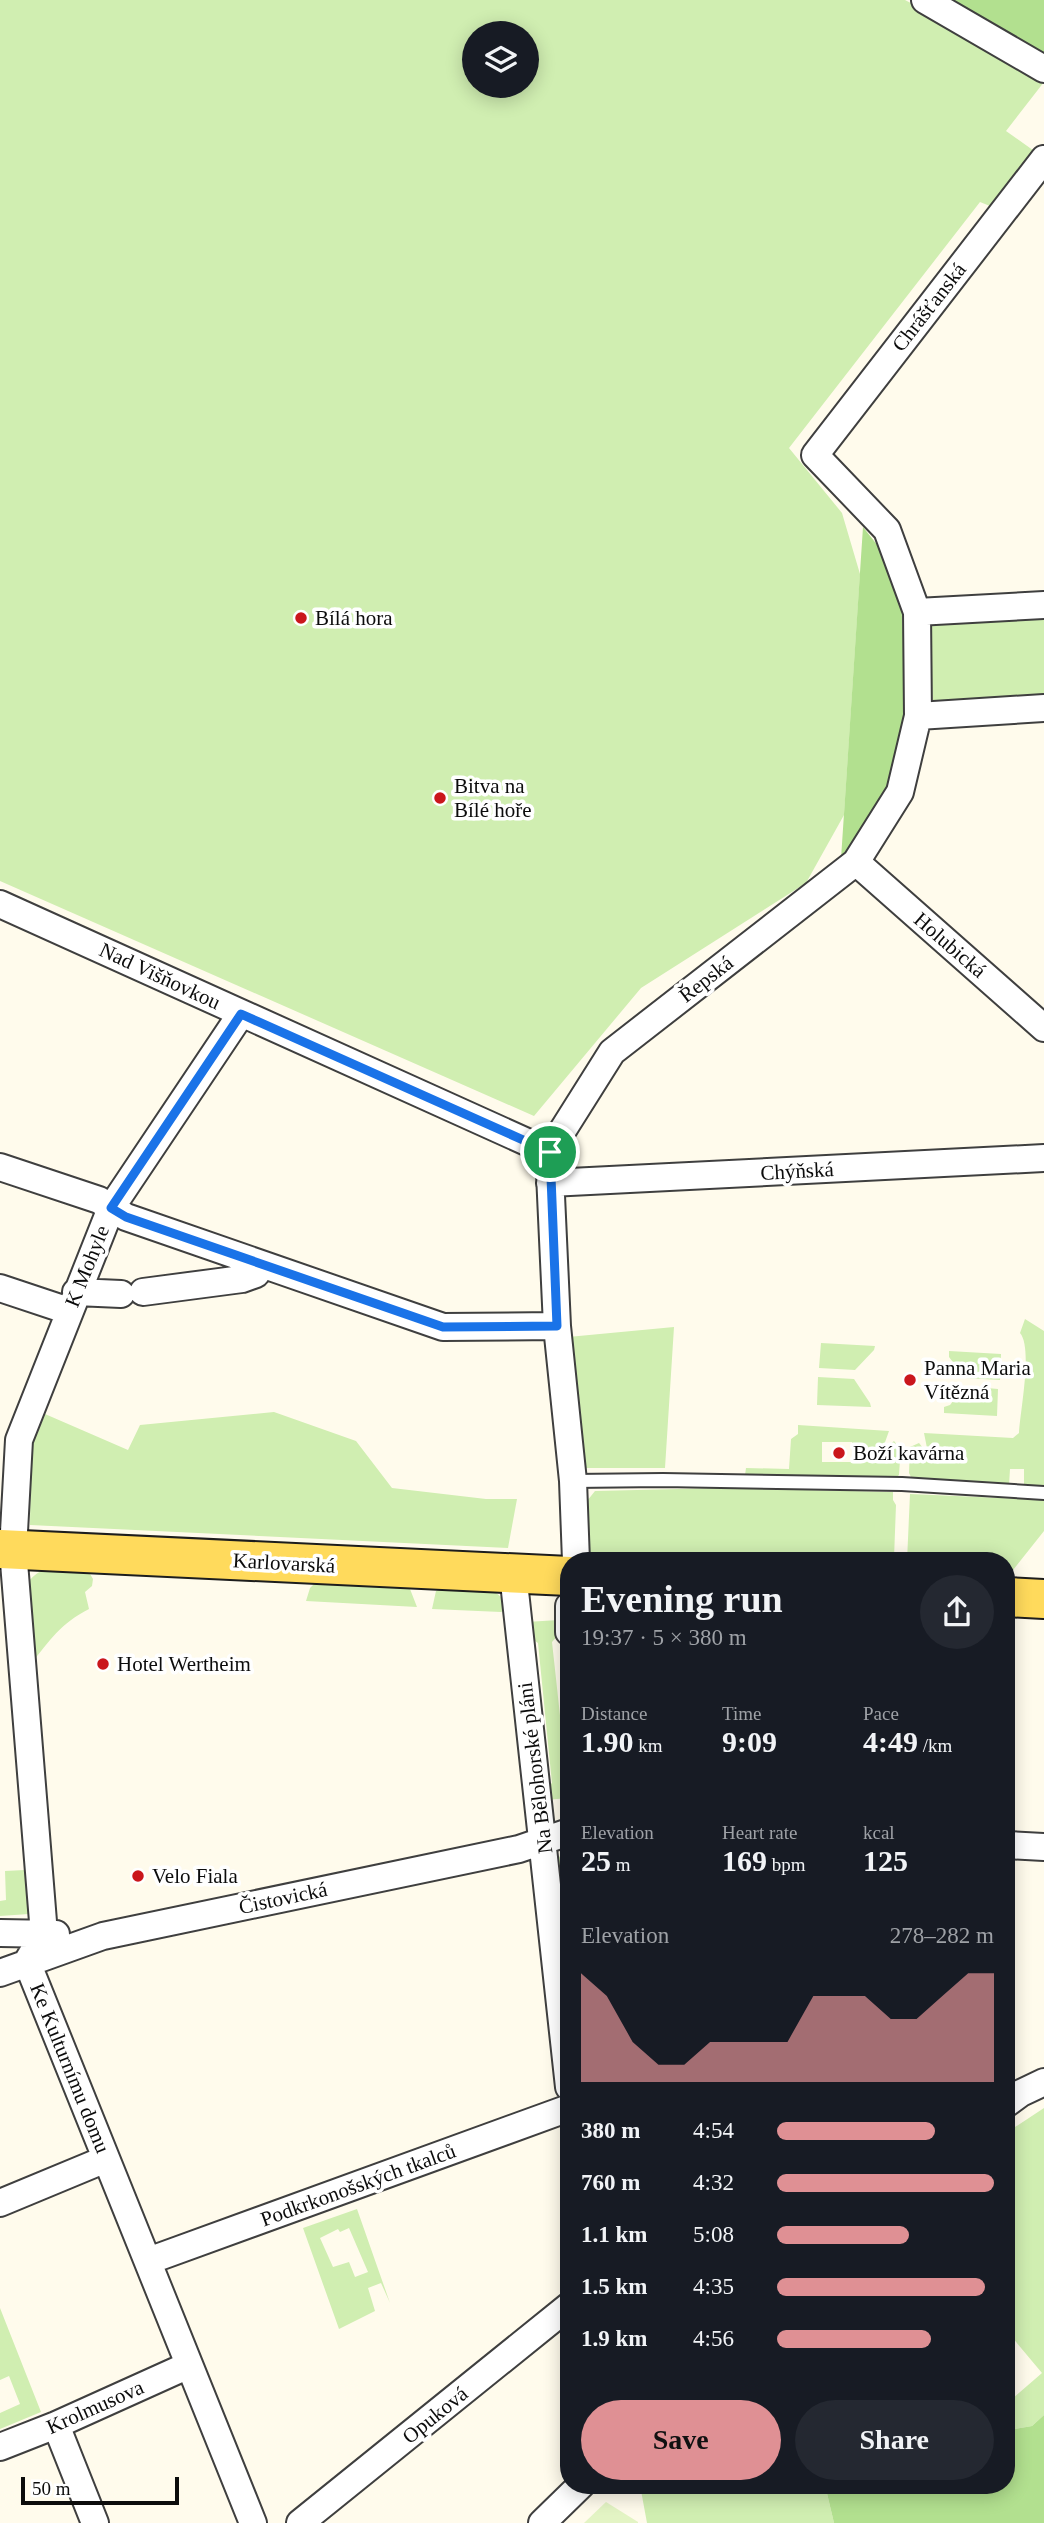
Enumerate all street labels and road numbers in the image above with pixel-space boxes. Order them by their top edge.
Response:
street label: Chrášťanská [887,257,971,356]
street label: Holubická [909,907,991,983]
street label: Nad Višňovkou [96,937,225,1015]
street label: Řepská [674,950,738,1007]
street label: Chýňská [760,1157,835,1185]
street label: K Mohyle [60,1222,114,1310]
street label: Karlovarská [232,1548,337,1578]
street label: Na Bělohorské pláni [513,1681,557,1855]
street label: Čistovická [237,1877,330,1919]
street label: Ke Kulturnímu domu [25,1980,115,2157]
street label: Podkrkonošských tkalců [257,2138,459,2231]
street label: Krolmusova [43,2375,148,2439]
street label: Opuková [398,2381,473,2449]

